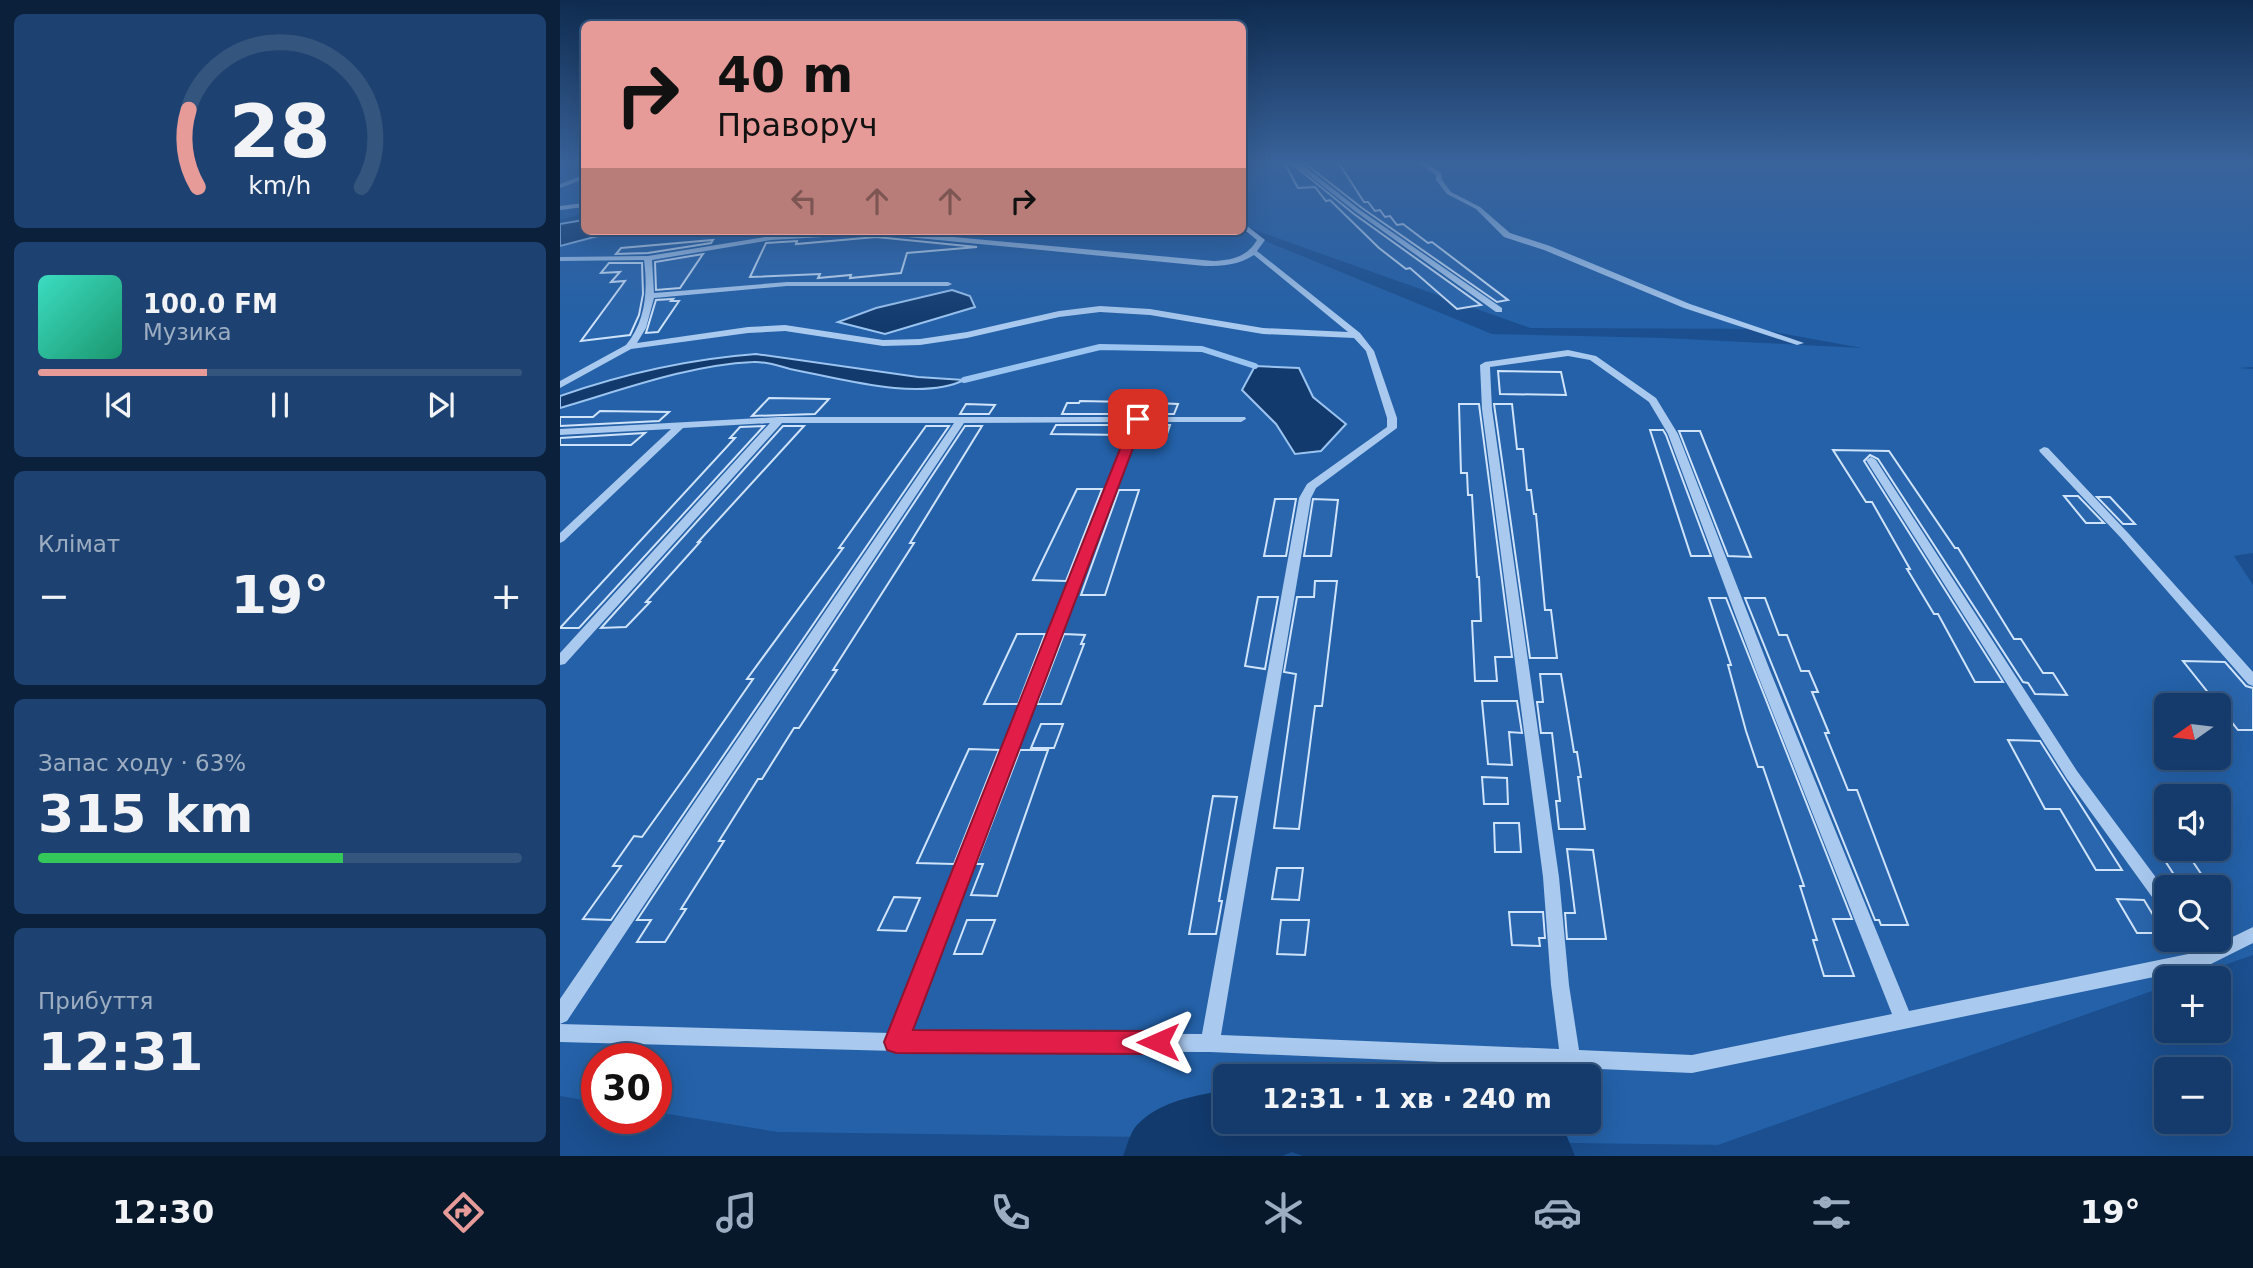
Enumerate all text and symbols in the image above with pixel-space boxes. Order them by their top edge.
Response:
text: 40 m [717,47,853,104]
icon: right [602,49,693,140]
text: 28 [229,90,331,175]
text: Праворуч [717,106,878,144]
text: km/h [248,171,312,200]
icon: left [785,182,823,220]
icon: ahead [858,182,896,220]
icon: ahead [931,182,969,220]
icon: right [1004,182,1042,220]
text: 100.0 FM [143,289,278,319]
text: Музика [143,319,232,345]
icon: previous [100,386,138,424]
icon: pause [261,386,299,424]
icon: next [422,386,460,424]
pin [1108,389,1168,449]
icon: arrive [1119,400,1157,438]
text: Клімат [38,531,120,557]
text: 19° [231,565,329,625]
text: − [38,574,70,618]
text: + [490,574,522,618]
north arrow [2154,693,2231,770]
map controls [2154,693,2231,1134]
text: Запас ходу · 63% [38,750,246,776]
text: 315 km [38,784,253,844]
button: sound [2154,784,2231,861]
button: search [2154,875,2231,952]
button: + [2154,966,2231,1043]
text: Прибуття [38,988,153,1014]
position arrow [1121,1005,1195,1079]
text: 12:31 [38,1022,204,1082]
speed limit sign: 30 [581,1043,672,1134]
button: − [2154,1057,2231,1134]
text: 12:31 · 1 хв · 240 m [1262,1084,1552,1114]
icon: directions [439,1188,488,1237]
icon: music [712,1188,761,1237]
icon: phone [986,1188,1035,1237]
icon: climate [1259,1188,1308,1237]
icon: car [1533,1188,1582,1237]
icon: filters [1807,1188,1856,1237]
text: 12:30 [112,1193,214,1231]
text: 19° [2080,1193,2141,1231]

